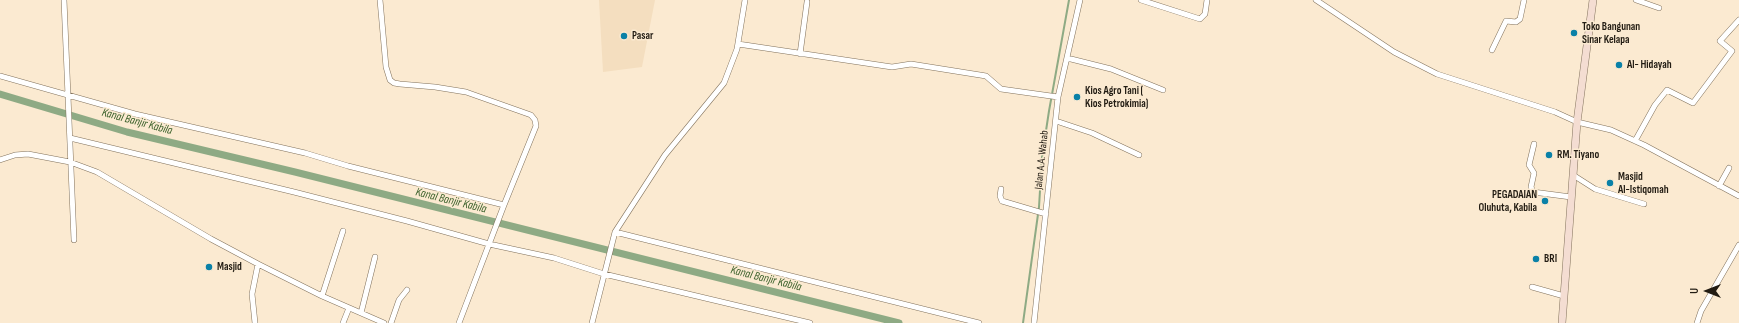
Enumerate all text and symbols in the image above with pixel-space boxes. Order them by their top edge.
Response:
place label: Toko Bangunan Sinar Kelapa [1582,20,1640,46]
marker: Toko Bangunan Sinar Kelapa [1569,28,1579,38]
place label: Pasar [632,29,653,43]
marker: Pasar [619,31,629,41]
place label: Al- Hidayah [1627,58,1672,72]
marker: Al- Hidayah [1614,60,1624,70]
place label: Kios Agro Tani ( Kios Petrokimia) [1085,84,1148,110]
marker: Kios Agro Tani ( Kios Petrokimia) [1072,92,1082,102]
water label: Kanal Banjir Kabila [100,106,174,138]
street label: Jalan A.A. Wahab [1032,130,1052,190]
place label: RM. Tiyano [1557,148,1599,162]
marker: RM. Tiyano [1544,150,1554,160]
place label: Masjid Al-Istiqomah [1618,170,1669,196]
marker: Masjid Al-Istiqomah [1605,178,1615,188]
water label: Kanal Banjir Kabila [414,185,488,217]
place label: PEGADAIAN Oluhuta, Kabila [1479,188,1537,214]
marker: PEGADAIAN Oluhuta, Kabila [1540,196,1550,206]
place label: BRI [1544,252,1557,266]
marker: BRI [1531,254,1541,264]
place label: Masjid [217,260,242,274]
marker: Masjid [204,262,214,272]
water label: Kanal Banjir Kabila [729,263,803,295]
north arrow [1687,271,1727,311]
text: U [1688,288,1701,294]

